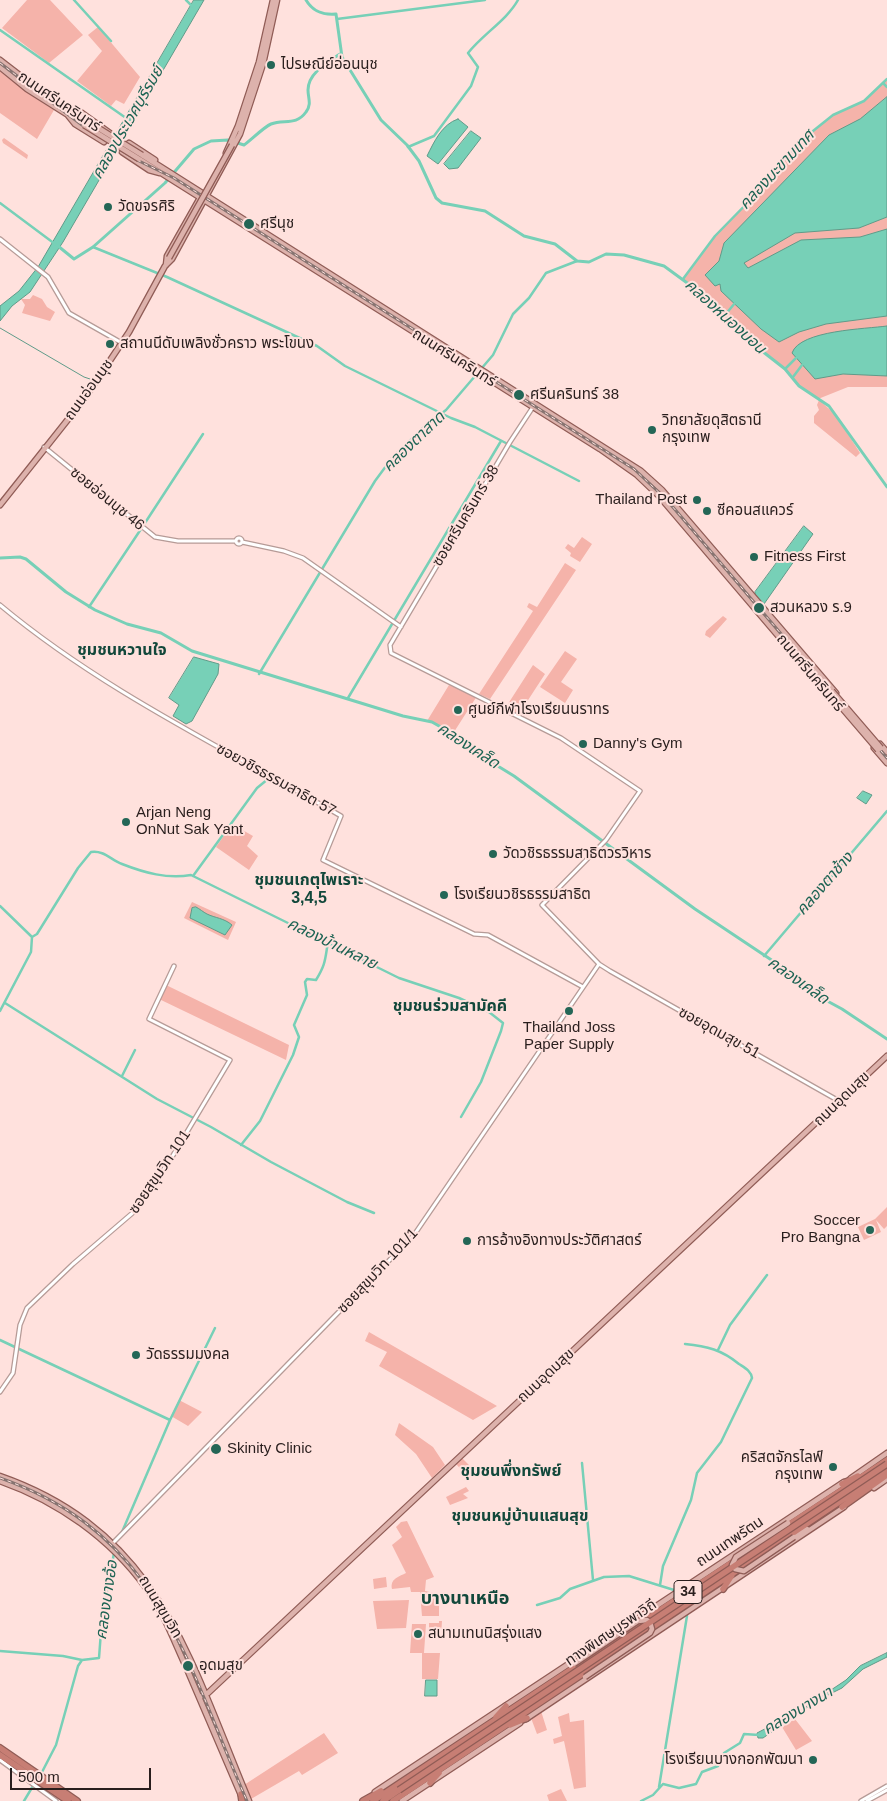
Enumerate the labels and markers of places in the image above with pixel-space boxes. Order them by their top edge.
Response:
place label: ไปรษณีย์อ่อนนุช [281,56,378,74]
marker: ไปรษณีย์อ่อนนุช [265,59,277,71]
place label: วัดขจรศิริ [118,198,175,216]
marker: วัดขจรศิริ [102,201,114,213]
place label: ศรีนุช [260,215,294,233]
marker: ศรีนุช [242,217,256,231]
place label: สถานนีดับเพลิงชั่วคราว พระโขนง [120,335,314,353]
marker: สถานนีดับเพลิงชั่วคราว พระโขนง [104,338,116,350]
place label: ศรีนครินทร์ 38 [530,386,619,404]
marker: ศรีนครินทร์ 38 [512,388,526,402]
place label: วิทยาลัยดุสิตธานี กรุงเทพ [662,412,762,447]
marker: วิทยาลัยดุสิตธานี กรุงเทพ [646,424,658,436]
place label: Thailand Post [595,491,687,509]
marker: Thailand Post [691,494,703,506]
place label: ซีคอนสแควร์ [717,502,793,520]
marker: ซีคอนสแควร์ [701,505,713,517]
place label: Fitness First [764,548,846,566]
marker: Fitness First [748,551,760,563]
place label: สวนหลวง ร.9 [770,599,852,617]
marker: สวนหลวง ร.9 [752,601,766,615]
place label: ศูนย์กีฬาโรงเรียนนราทร [468,701,609,719]
marker: ศูนย์กีฬาโรงเรียนนราทร [452,704,464,716]
place label: Danny's Gym [593,735,683,753]
marker: Danny's Gym [577,738,589,750]
place label: Arjan Neng OnNut Sak Yant [136,804,243,839]
marker: Arjan Neng OnNut Sak Yant [120,816,132,828]
place label: วัดวชิรธรรมสาธิตวรวิหาร [503,845,651,863]
marker: วัดวชิรธรรมสาธิตวรวิหาร [487,848,499,860]
place label: โรงเรียนวชิรธรรมสาธิต [454,886,591,904]
marker: โรงเรียนวชิรธรรมสาธิต [438,889,450,901]
marker: Thailand Joss Paper Supply [563,1005,575,1017]
place label: Thailand Joss Paper Supply [523,1019,615,1054]
place label: Soccer Pro Bangna [781,1212,860,1247]
marker: Soccer Pro Bangna [864,1224,876,1236]
place label: การอ้างอิงทางประวัติศาสตร์ [477,1232,641,1250]
marker: การอ้างอิงทางประวัติศาสตร์ [461,1235,473,1247]
place label: วัดธรรมมงคล [146,1346,230,1364]
marker: วัดธรรมมงคล [130,1349,142,1361]
place label: Skinity Clinic [227,1440,312,1458]
marker: Skinity Clinic [209,1442,223,1456]
place label: คริสตจักรไลฟ์ กรุงเทพ [741,1449,823,1484]
marker: คริสตจักรไลฟ์ กรุงเทพ [827,1461,839,1473]
place label: สนามเทนนิสรุ่งแสง [428,1625,542,1643]
marker: สนามเทนนิสรุ่งแสง [412,1628,424,1640]
place label: อุดมสุข [199,1657,243,1675]
marker: อุดมสุข [181,1659,195,1673]
place label: โรงเรียนบางกอกพัฒนา [664,1751,803,1769]
marker: โรงเรียนบางกอกพัฒนา [807,1754,819,1766]

